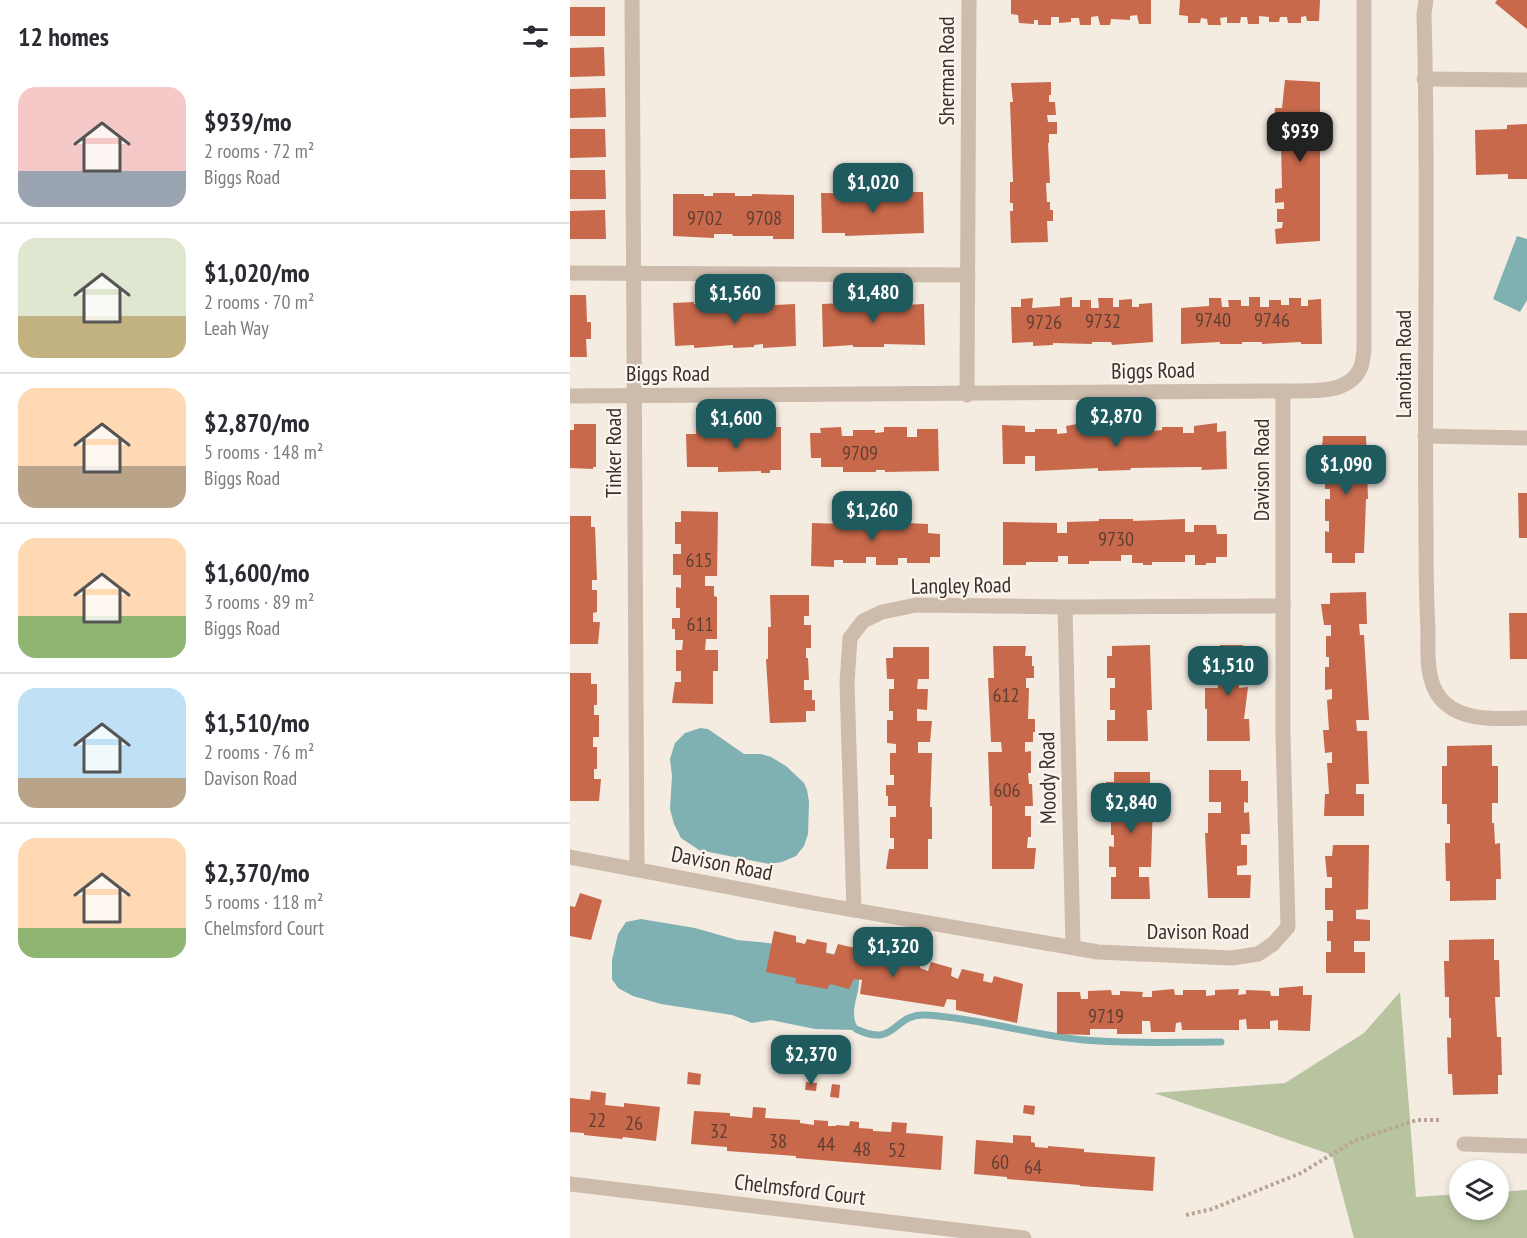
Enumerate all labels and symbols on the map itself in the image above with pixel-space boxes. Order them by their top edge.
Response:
street label: Sherman Road [932,16,960,126]
pin: $939 [1264,112,1336,163]
pin: $1,020 [824,163,922,214]
house number: 9702 [687,205,723,231]
house number: 9708 [746,205,782,231]
pin: $1,480 [824,273,922,324]
pin: $1,560 [686,274,784,325]
house number: 9740 [1195,307,1231,333]
house number: 9746 [1254,307,1290,333]
house number: 9732 [1085,308,1121,334]
house number: 9726 [1026,309,1062,335]
street label: Lanoitan Road [1389,310,1417,418]
street label: Biggs Road [1111,355,1195,385]
street label: Biggs Road [626,359,710,387]
pin: $2,870 [1067,397,1165,448]
pin: $1,600 [687,399,785,450]
street label: Tinker Road [599,408,627,498]
street label: Davison Road [1247,419,1275,521]
house number: 9709 [842,440,878,466]
pin: $1,090 [1297,445,1395,496]
pin: $1,260 [823,491,921,542]
house number: 9730 [1098,526,1134,552]
house number: 615 [686,547,713,573]
street label: Langley Road [911,570,1011,600]
house number: 611 [687,611,714,637]
pin: $1,510 [1179,646,1277,697]
house number: 612 [993,682,1020,708]
street label: Moody Road [1032,732,1062,824]
house number: 606 [994,777,1021,803]
pin: $2,840 [1082,783,1180,834]
street label: Davison Road [669,839,775,887]
street label: Davison Road [1147,917,1249,945]
pin: $1,320 [844,927,942,978]
house number: 9719 [1088,1003,1124,1029]
pin: $2,370 [762,1035,860,1086]
house number: 22 [588,1107,606,1133]
house number: 26 [625,1110,643,1136]
house number: 32 [710,1118,728,1144]
house number: 38 [769,1128,787,1154]
house number: 44 [817,1131,835,1157]
house number: 48 [853,1136,871,1162]
house number: 52 [888,1137,906,1163]
house number: 60 [991,1149,1009,1175]
house number: 64 [1024,1154,1042,1180]
street label: Chelmsford Court [733,1167,867,1211]

